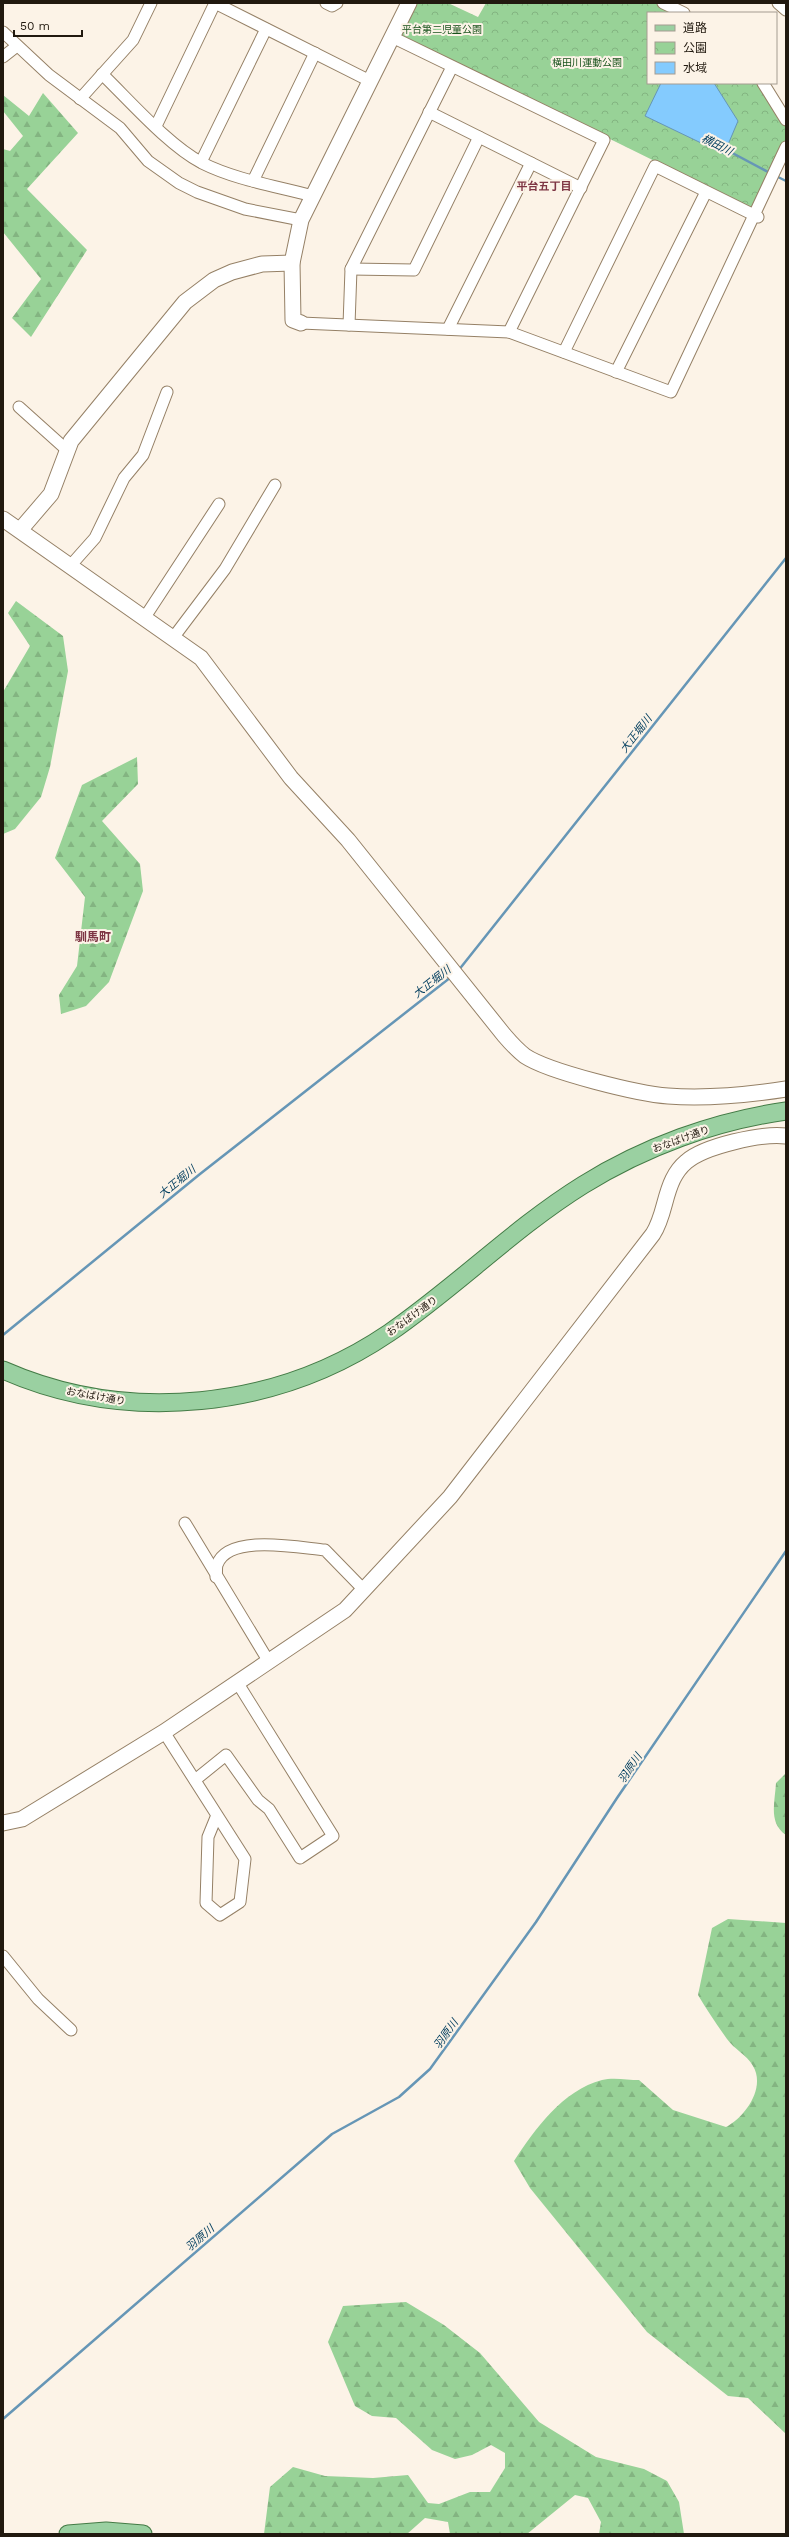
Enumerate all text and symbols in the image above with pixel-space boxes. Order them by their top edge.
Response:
scale bar [14,12,82,38]
legend [647,12,777,84]
text: 50 m [20,19,50,33]
text: 道路 [683,21,707,35]
park label: 平台第二児童公園 [402,24,482,35]
text: 公園 [683,41,707,55]
park label: 横田川運動公園 [552,57,622,68]
text: 水域 [683,61,707,75]
water label: 横田川 [699,132,736,159]
district label: 平台五丁目 [517,180,572,193]
water label: 大正堀川 [617,712,655,755]
district label: 馴馬町 [75,930,111,944]
water label: 大正堀川 [411,963,454,1001]
street label: おなばけ通り [651,1124,711,1154]
water label: 大正堀川 [156,1162,199,1201]
street label: おなばけ通り [384,1294,440,1338]
street label: おなばけ通り [66,1385,126,1407]
water label: 羽原川 [615,1750,645,1785]
water label: 羽原川 [431,2016,462,2051]
water label: 羽原川 [183,2222,217,2254]

